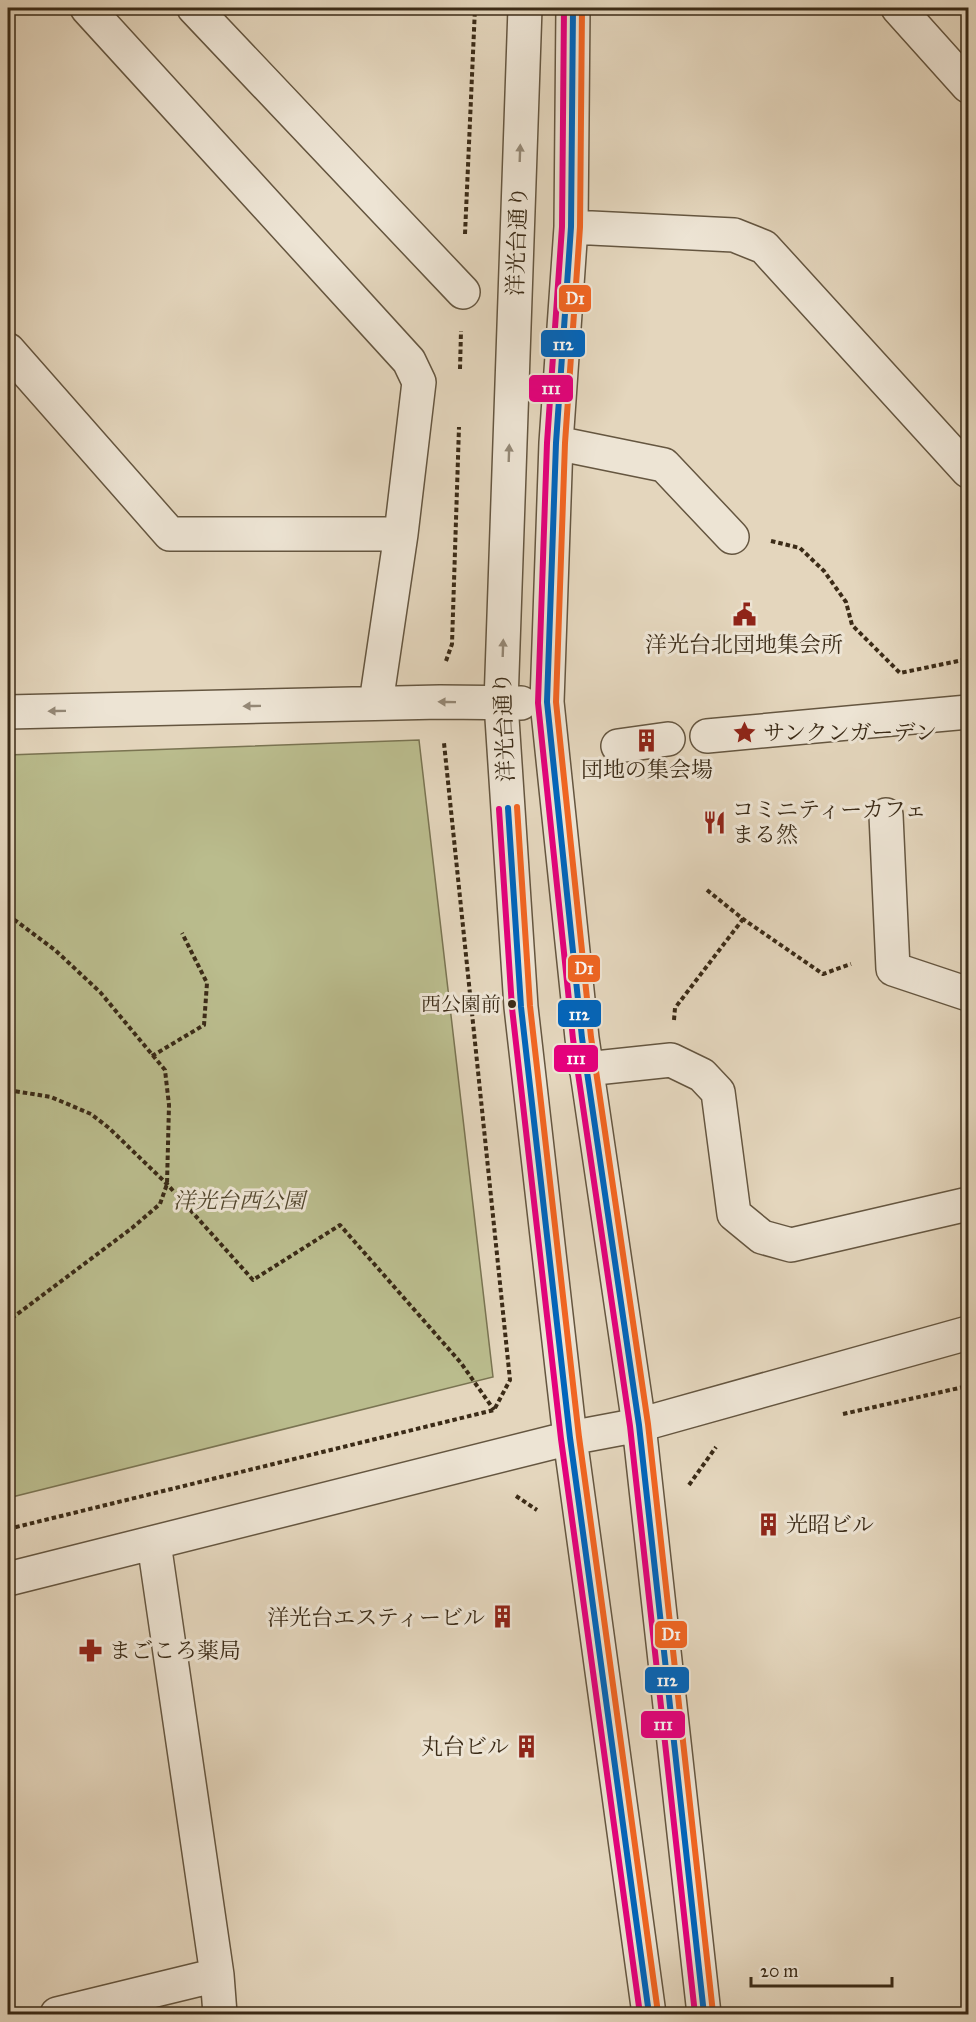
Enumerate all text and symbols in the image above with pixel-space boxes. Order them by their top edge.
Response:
one-way arrow [515,144,524,163]
street label: 洋光台通り [502,186,532,296]
line badge: D1 [558,284,592,313]
text: D1 [566,289,585,308]
line badge: 112 [540,329,586,358]
text: 112 [553,335,574,354]
line badge: 111 [528,374,574,403]
text: 111 [542,379,561,398]
one-way arrow [505,443,514,462]
public building icon: 洋光台北団地集会所 [731,602,757,628]
place label: 洋光台北団地集会所 [645,631,843,658]
one-way arrow [498,638,507,657]
street label: 洋光台通り [489,672,519,782]
one-way arrow [437,697,456,707]
one-way arrow [242,702,261,711]
one-way arrow [47,706,66,716]
place icon: サンクンガーデン [732,719,758,745]
place label: サンクンガーデン [763,719,937,746]
building icon: 団地の集会場 [634,727,660,753]
place label: 団地の集会場 [581,756,713,783]
place label: コミニティーカフェ まる然 [732,796,927,848]
restaurant icon: コミニティーカフェ まる然 [701,809,727,835]
line badge: D1 [567,954,601,983]
text: D1 [575,959,594,978]
place label: 西公園前 [421,992,501,1016]
marker: 西公園前 [506,998,518,1010]
line badge: 112 [557,999,602,1028]
text: 112 [569,1005,590,1024]
line badge: 111 [553,1044,599,1073]
text: 111 [567,1049,586,1068]
park label: 洋光台西公園 [173,1187,308,1214]
building icon: 光昭ビル [755,1511,781,1537]
place label: 光昭ビル [786,1511,874,1538]
place label: 洋光台エスティービル [267,1604,485,1631]
building icon: 洋光台エスティービル [490,1604,516,1630]
line badge: D1 [654,1620,688,1649]
text: D1 [662,1625,681,1644]
pharmacy icon: まごころ薬局 [78,1637,104,1663]
place label: まごころ薬局 [109,1637,241,1664]
line badge: 112 [644,1666,690,1694]
text: 112 [657,1671,678,1690]
line badge: 111 [640,1710,686,1739]
text: 111 [654,1715,673,1734]
place label: 丸台ビル [421,1733,509,1760]
building icon: 丸台ビル [514,1733,540,1759]
scale bar [751,1950,892,1988]
text: 20 m [760,1960,798,1982]

